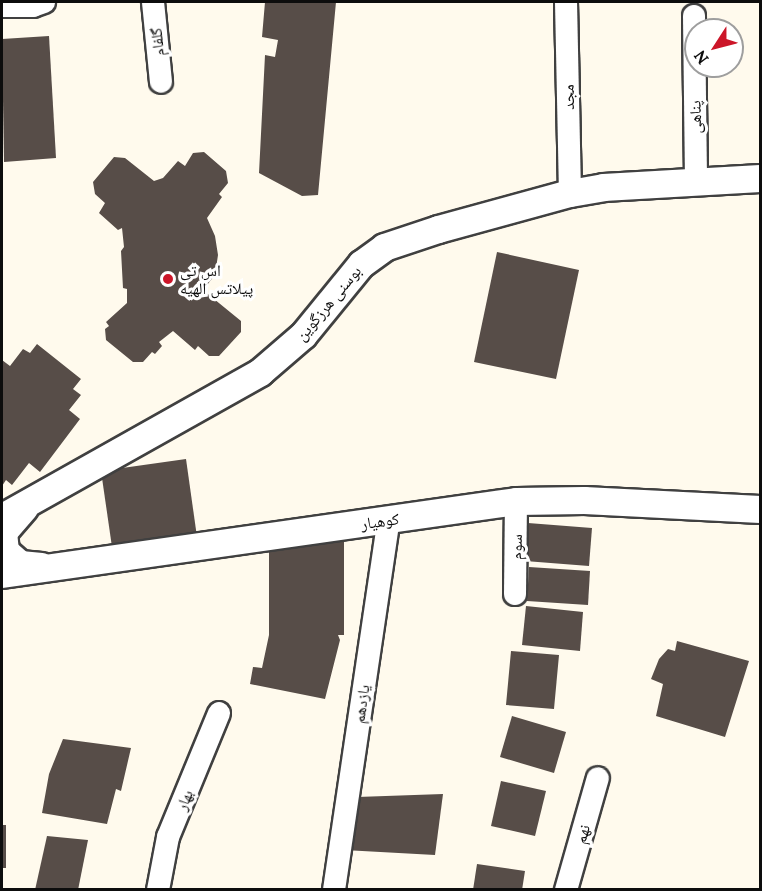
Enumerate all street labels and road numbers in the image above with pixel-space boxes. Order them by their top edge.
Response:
street label: گلفام [146,27,168,57]
street label: مجد [558,84,578,110]
street label: پناهی [685,100,705,134]
street label: بوسنی هرزگوین [291,262,365,344]
street label: کوهیار [360,509,400,533]
street label: سوم [506,534,526,560]
street label: یازدهم [349,683,373,725]
street label: بهار [171,787,197,813]
street label: نهم [570,822,594,846]

